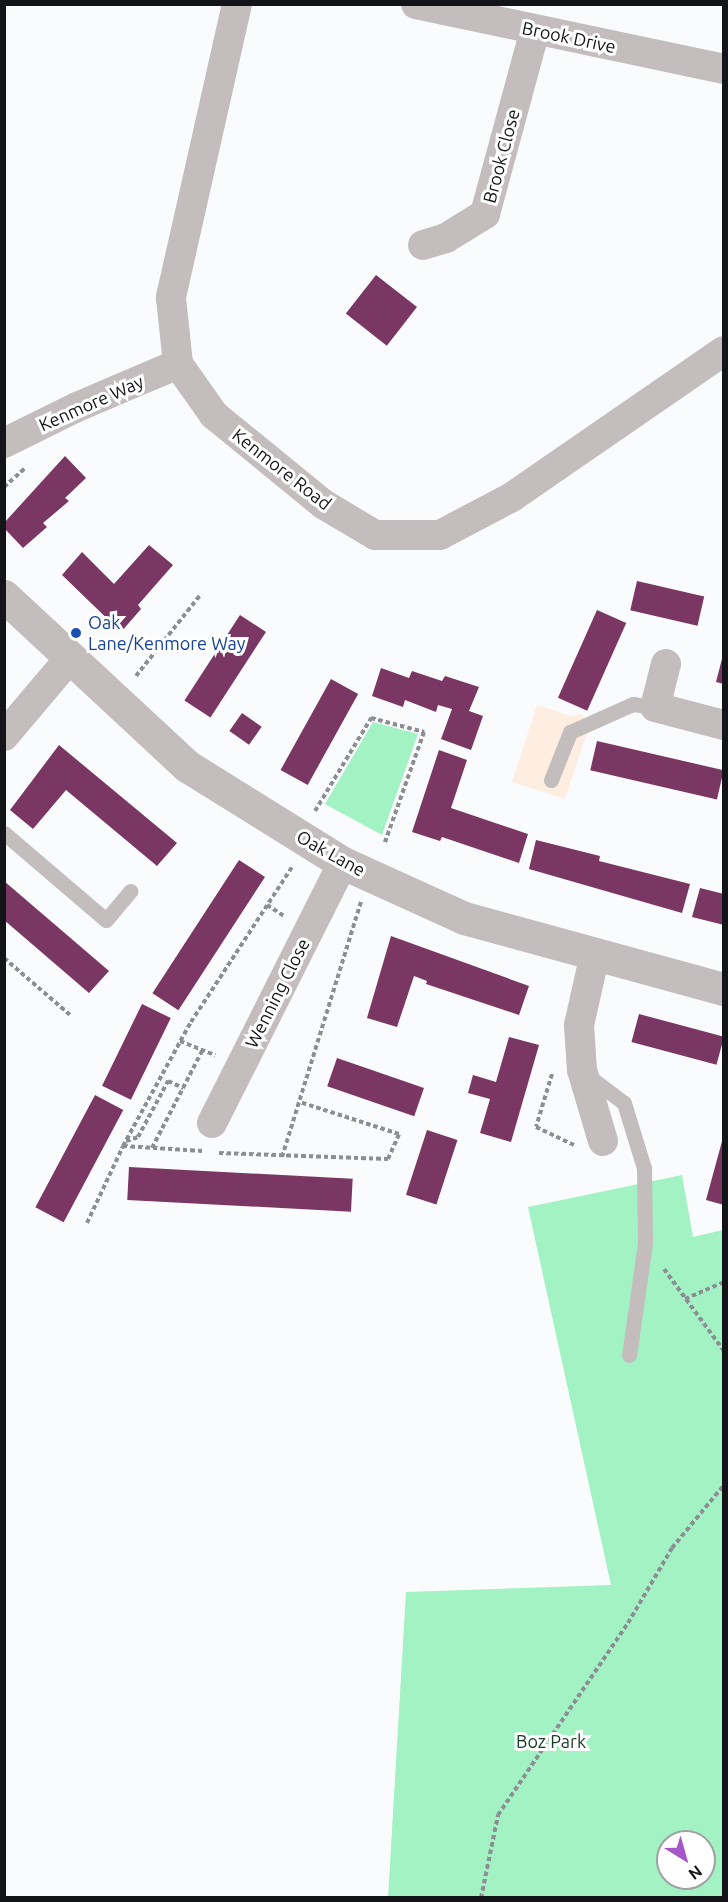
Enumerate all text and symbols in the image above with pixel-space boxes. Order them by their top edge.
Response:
street label: Brook Drive [520,17,618,57]
street label: Brook Close [478,107,524,205]
street label: Kenmore Way [35,370,147,436]
street label: Kenmore Road [228,424,336,514]
place label: Oak Lane/Kenmore Way [88,612,245,654]
marker: Oak Lane/Kenmore Way [69,626,83,640]
street label: Oak Lane [293,825,369,881]
street label: Wenning Close [240,935,314,1051]
park label: Boz Park [516,1730,586,1752]
north arrow [656,1830,716,1890]
text: N [685,1862,706,1884]

